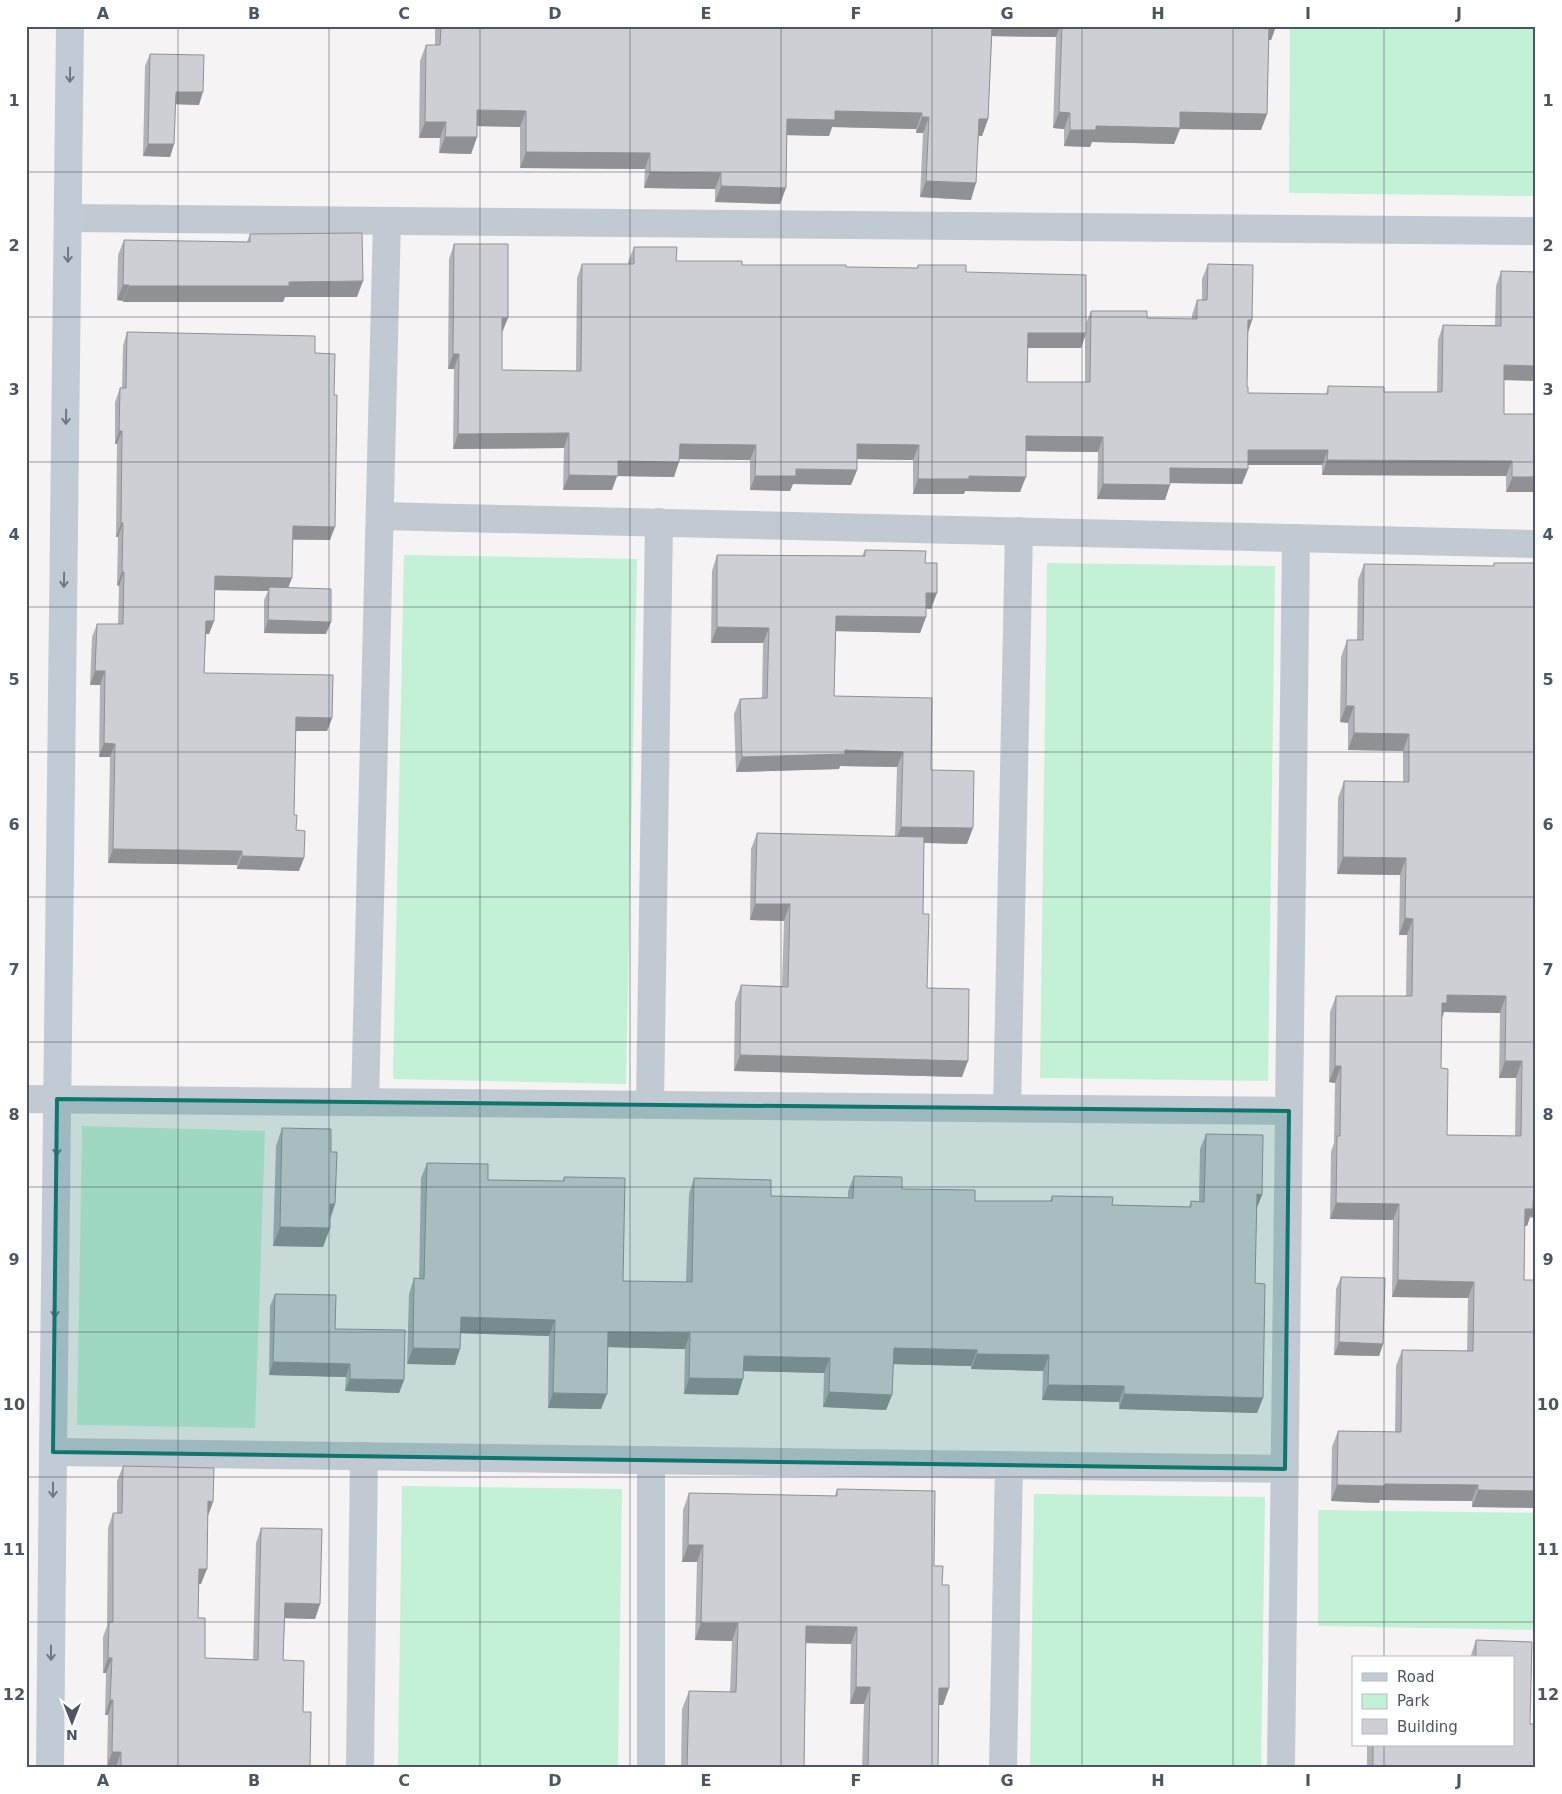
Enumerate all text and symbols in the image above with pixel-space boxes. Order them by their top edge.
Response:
text: A [97,4,110,23]
text: B [248,4,260,23]
text: C [398,4,410,23]
text: D [548,4,562,23]
text: E [701,4,711,23]
text: F [851,4,861,23]
text: G [1000,4,1014,23]
text: H [1151,4,1165,23]
text: I [1305,4,1311,23]
text: J [1455,4,1462,23]
one-way arrow [65,66,75,83]
text: 1 [8,91,20,110]
text: 1 [1542,91,1554,110]
text: 2 [8,236,20,255]
text: 2 [1542,236,1554,255]
one-way arrow [63,246,73,263]
text: 3 [8,380,20,399]
text: 3 [1542,380,1554,399]
one-way arrow [61,409,71,425]
text: 4 [8,525,20,544]
text: 4 [1542,525,1554,544]
one-way arrow [59,572,69,588]
text: 5 [8,670,20,689]
text: 5 [1542,670,1554,689]
text: 6 [8,815,20,834]
text: 6 [1542,815,1554,834]
text: 7 [8,960,20,979]
text: 7 [1542,960,1554,979]
text: 8 [8,1105,20,1124]
text: 8 [1542,1105,1554,1124]
one-way arrow [52,1140,62,1156]
text: 9 [8,1250,20,1269]
text: 9 [1542,1250,1554,1269]
one-way arrow [50,1302,60,1318]
text: 10 [3,1395,25,1414]
text: 10 [1537,1395,1559,1414]
one-way arrow [48,1482,57,1498]
text: 11 [3,1540,25,1559]
text: 11 [1537,1540,1559,1559]
one-way arrow [46,1644,56,1661]
legend [1352,1656,1514,1746]
text: Road [1397,1668,1435,1686]
text: 12 [3,1685,25,1704]
text: 12 [1537,1685,1559,1704]
text: Park [1397,1692,1430,1710]
north arrow [48,1696,98,1746]
text: Building [1397,1718,1458,1736]
text: N [66,1727,78,1743]
text: A [97,1771,110,1790]
text: B [248,1771,260,1790]
text: C [398,1771,410,1790]
text: D [548,1771,562,1790]
text: E [701,1771,711,1790]
text: F [851,1771,861,1790]
text: G [1000,1771,1014,1790]
text: H [1151,1771,1165,1790]
text: I [1305,1771,1311,1790]
text: J [1455,1771,1462,1790]

